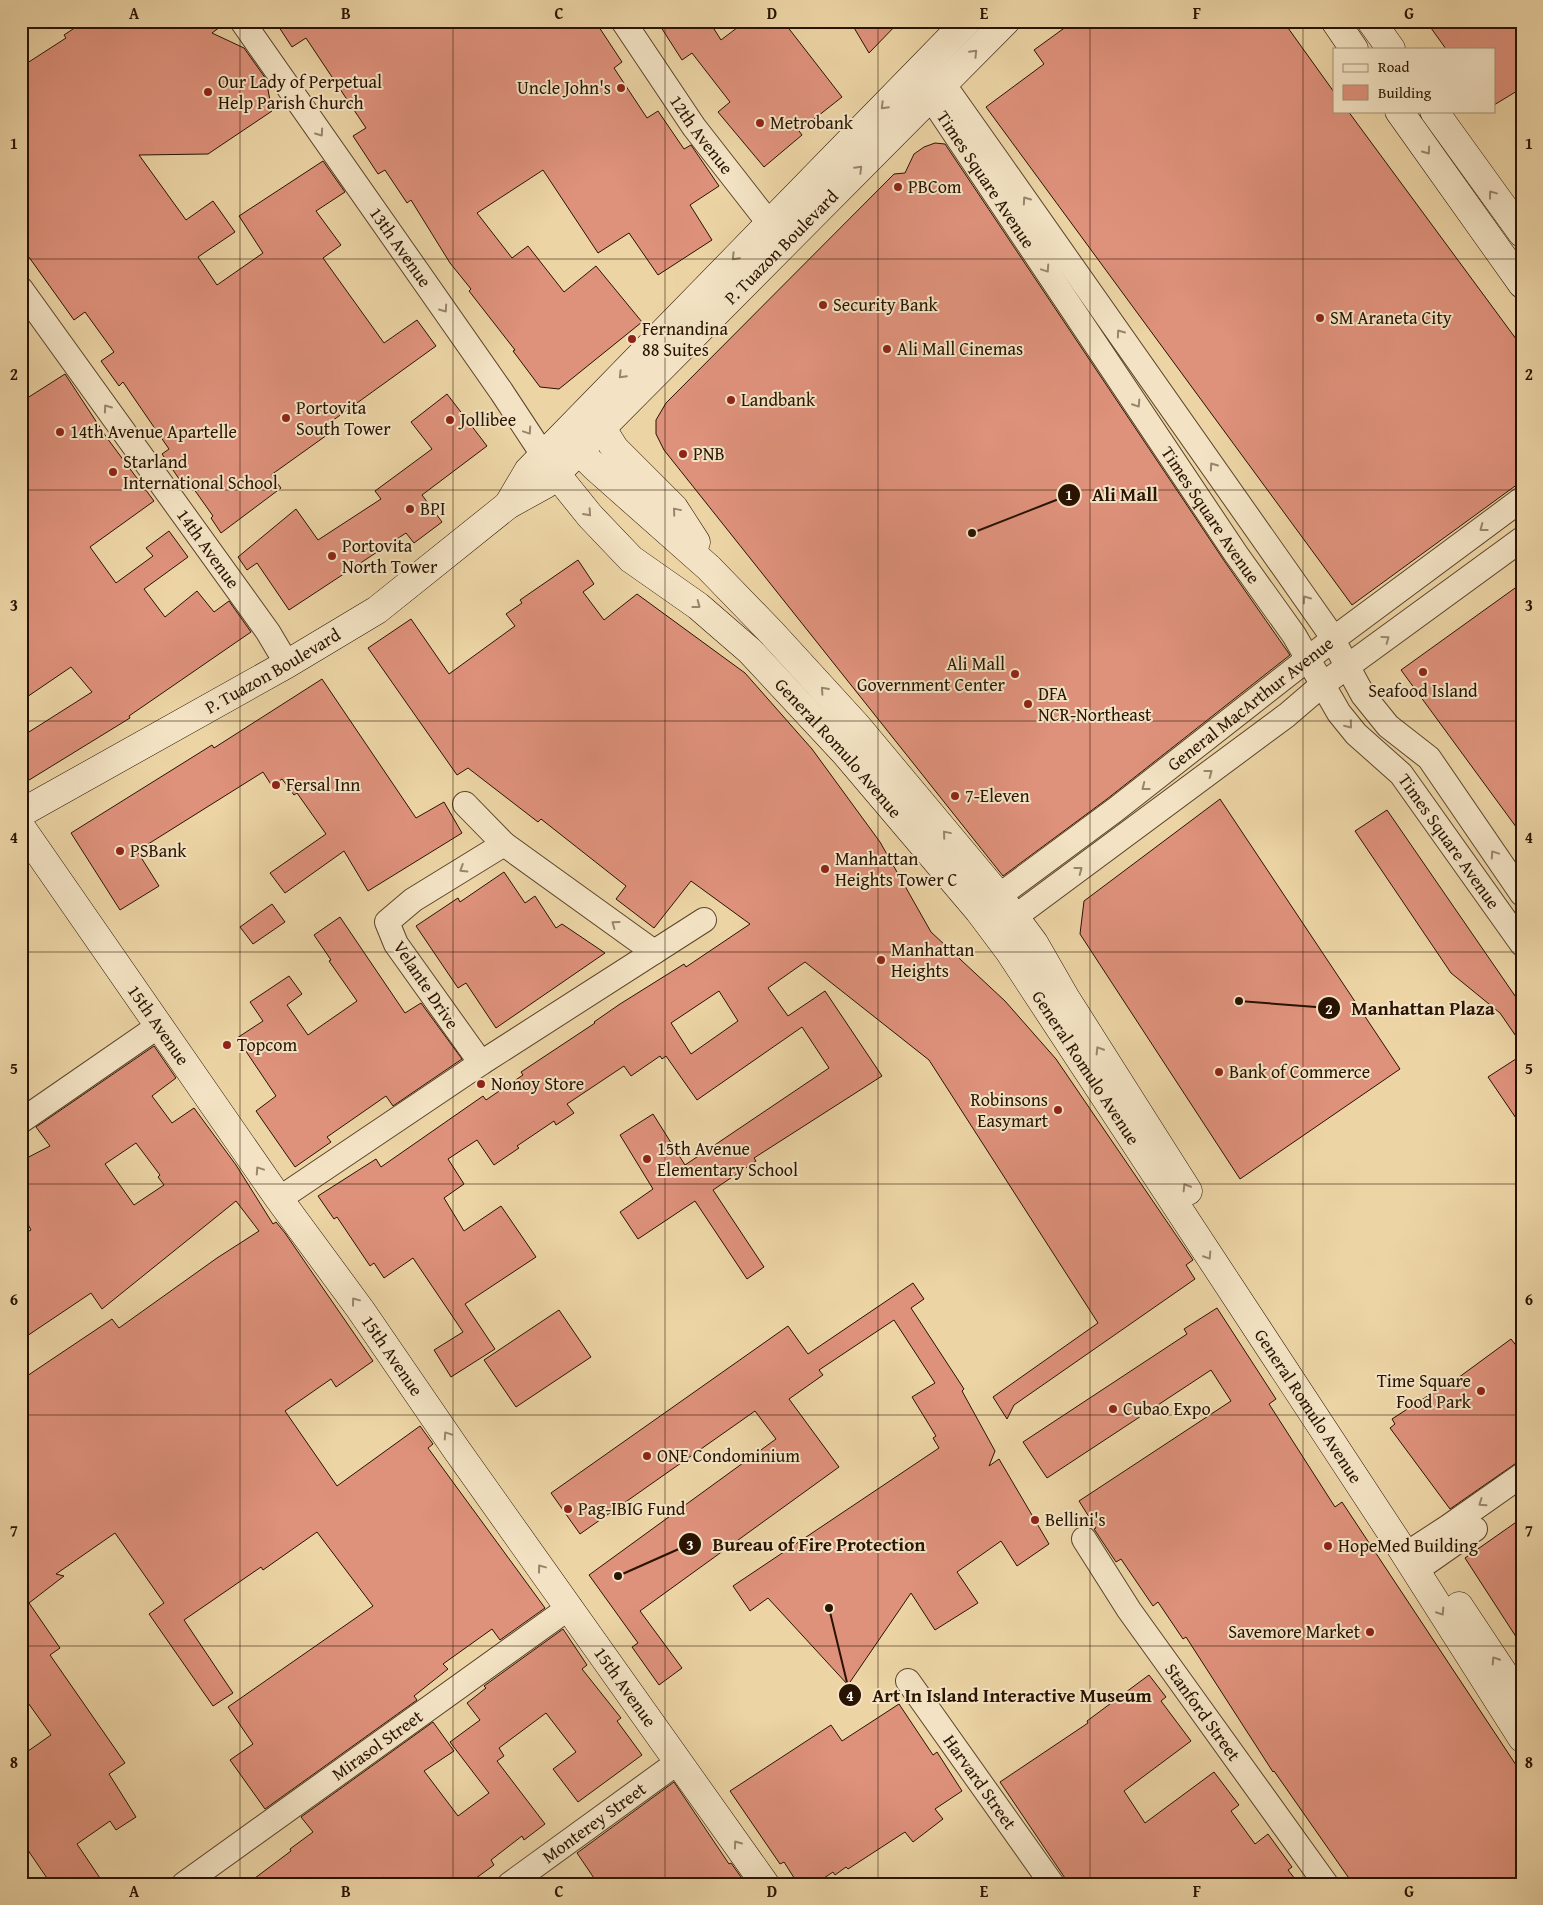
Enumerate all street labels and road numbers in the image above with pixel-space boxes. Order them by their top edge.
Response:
street label: 12th Avenue [663,89,740,180]
street label: Times Square Avenue [930,105,1042,254]
street label: P. Tuazon Boulevard [718,183,845,310]
street label: 13th Avenue [363,201,438,293]
street label: Times Square Avenue [1155,441,1267,589]
street label: 14th Avenue [170,503,247,594]
street label: P. Tuazon Boulevard [200,621,346,720]
street label: General MacArthur Avenue [1161,630,1339,777]
street label: General Romulo Avenue [769,672,909,824]
street label: Times Square Avenue [1392,768,1507,914]
street label: Velante Drive [387,935,466,1035]
street label: 15th Avenue [121,979,196,1071]
street label: General Romulo Avenue [1025,985,1147,1150]
street label: 15th Avenue [355,1309,430,1402]
street label: General Romulo Avenue [1248,1323,1369,1489]
street label: 15th Avenue [587,1641,663,1732]
street label: Stanford Street [1158,1657,1248,1767]
street label: Mirasol Street [326,1702,429,1787]
street label: Harvard Street [937,1729,1024,1836]
street label: Monterey Street [536,1775,652,1870]

